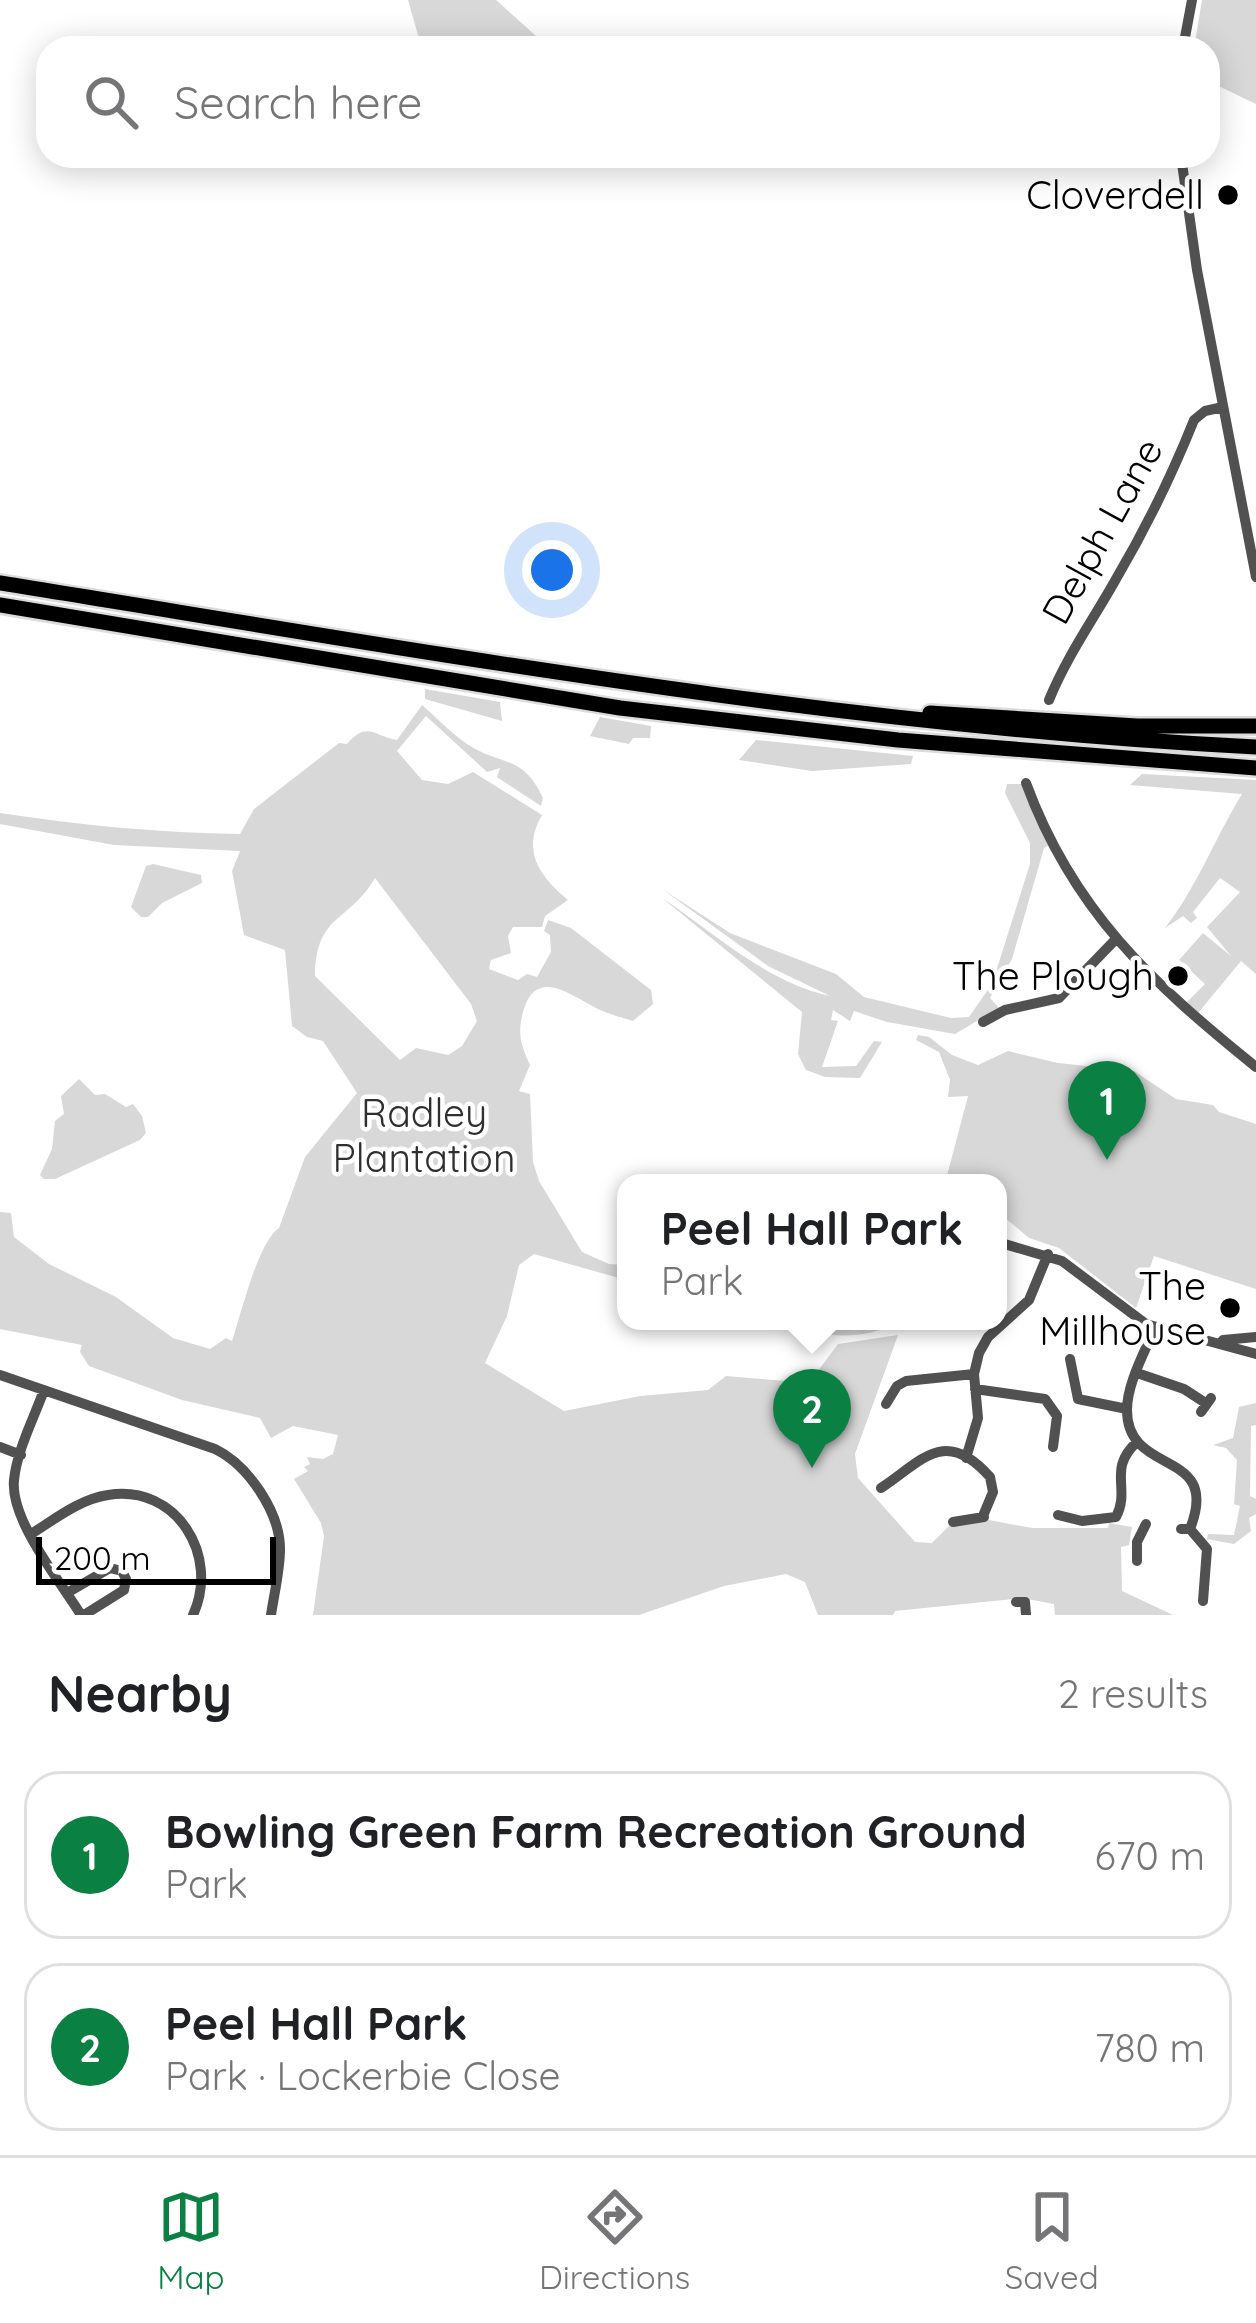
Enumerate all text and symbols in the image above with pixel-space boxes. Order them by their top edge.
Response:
search box [36,36,1220,168]
icon: search [78,69,144,135]
text: Search here [174,74,422,130]
place label: Cloverdell [1026,170,1204,219]
marker: Cloverdell [1215,182,1241,208]
street label: Delph Lane [1030,429,1173,632]
your location [522,540,582,600]
place label: The Plough [952,951,1154,1000]
marker: The Plough [1165,963,1191,989]
pin: 1 [1068,1061,1146,1160]
park label: Radley Plantation [333,1088,515,1182]
popup [617,1174,1007,1330]
text: Peel Hall Park [661,1200,963,1256]
text: Park [661,1256,743,1305]
place label: The Millhouse [1039,1261,1206,1355]
marker: The Millhouse [1217,1295,1243,1321]
pin: 2 [773,1369,851,1468]
scale bar [36,1531,276,1584]
text: 200 m [54,1537,151,1578]
text: Nearby [48,1661,232,1725]
text: 2 results [1058,1669,1208,1718]
text: Bowling Green Farm Recreation Ground [165,1803,1027,1859]
text: 1 [82,1831,98,1880]
text: 670 m [1095,1831,1205,1880]
text: Park [165,1859,248,1908]
text: Peel Hall Park [165,1995,467,2051]
text: 2 [79,2023,101,2072]
text: 780 m [1095,2023,1205,2072]
text: Park · Lockerbie Close [165,2051,561,2100]
tab: Map [157,2184,225,2297]
tab: Directions [539,2184,690,2297]
tab: Saved [1005,2184,1099,2297]

